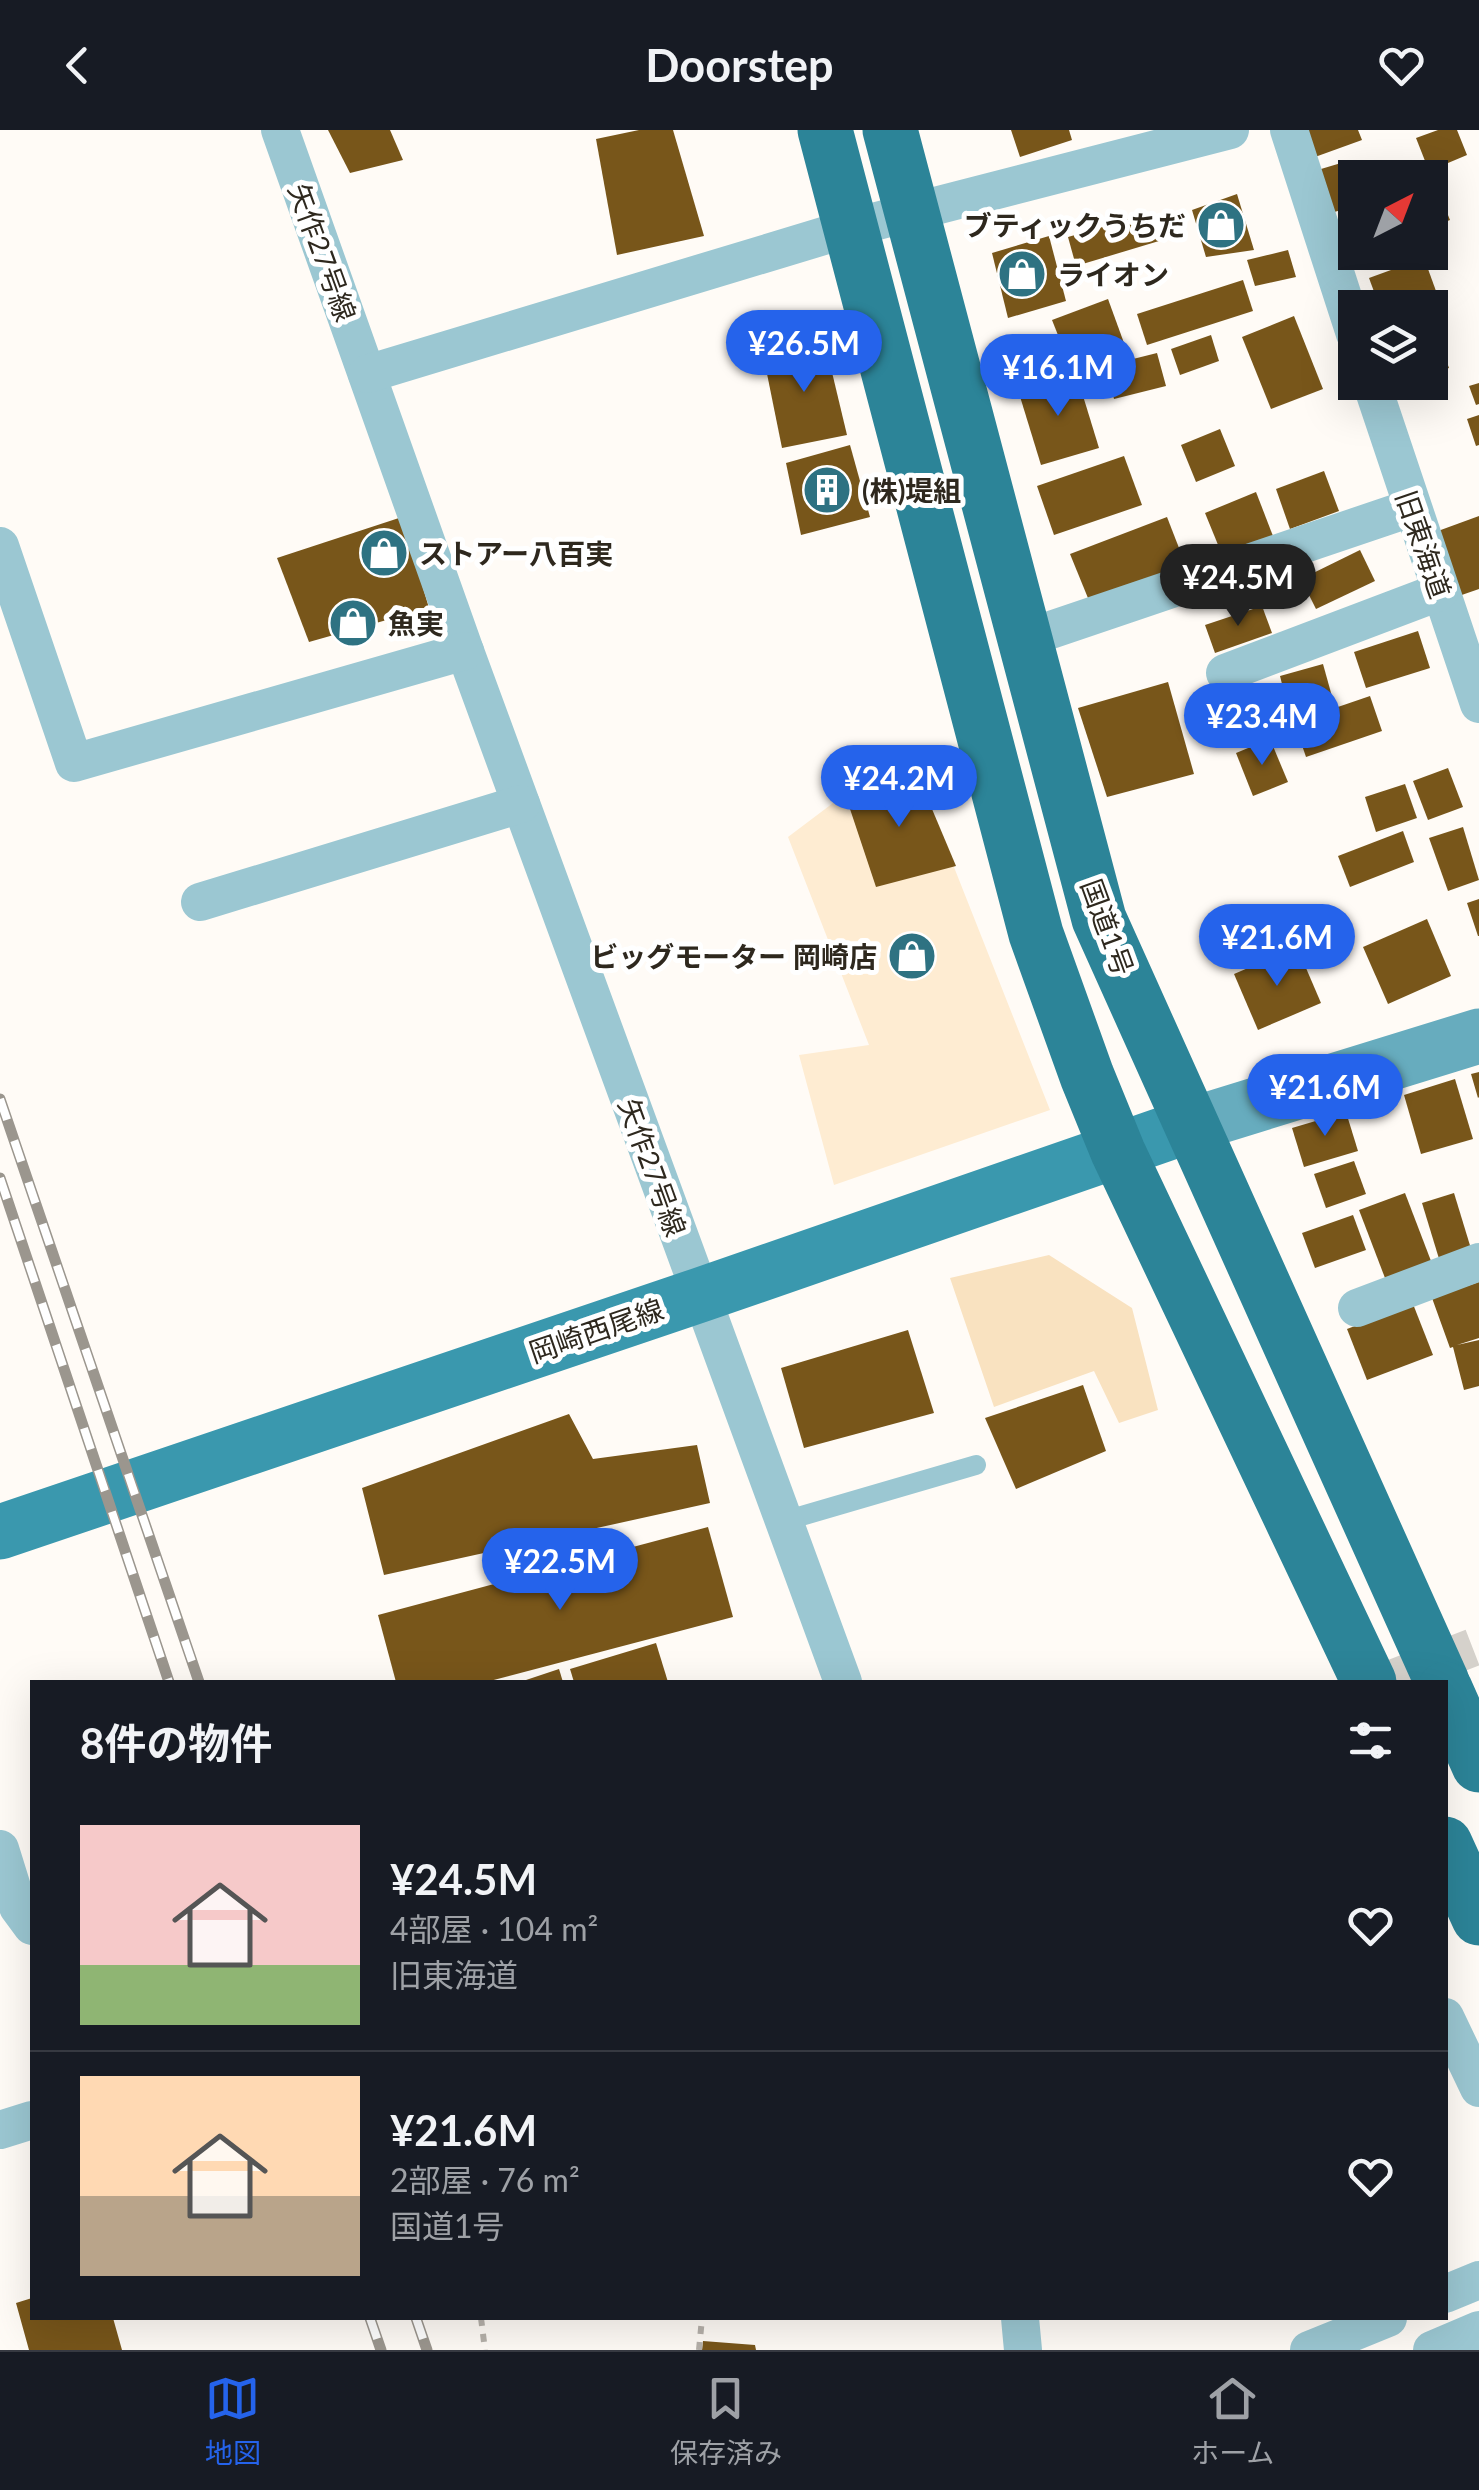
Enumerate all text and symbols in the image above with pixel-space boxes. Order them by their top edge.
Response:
icon: back [50,38,105,93]
text: Doorstep [645,38,834,92]
icon: heart [1374,38,1429,93]
north arrow [1338,160,1448,270]
map controls [1338,160,1448,400]
street label: 矢作27号線 [282,178,364,326]
shop icon: ブティックうちだ [1195,199,1247,251]
place label: ブティックうちだ [964,208,1186,242]
shop icon: ライオン [996,248,1048,300]
place label: ライオン [1057,257,1169,291]
button: layers [1338,290,1448,400]
pin: ¥26.5M [723,310,885,395]
text: ¥26.5M [748,323,860,362]
pin: ¥16.1M [977,334,1139,419]
text: ¥16.1M [1002,347,1114,386]
building icon: (株)堤組 [801,464,853,516]
place label: (株)堤組 [862,473,961,507]
street label: 旧東海道 [1390,486,1458,602]
shop icon: ストアー八百実 [358,527,410,579]
place label: ストアー八百実 [419,536,613,570]
pin: ¥24.5M [1157,544,1319,629]
text: ¥24.5M [1182,557,1294,596]
shop icon: 魚実 [327,597,379,649]
place label: 魚実 [388,606,444,640]
pin: ¥23.4M [1181,683,1343,768]
text: ¥23.4M [1206,696,1318,735]
pin: ¥24.2M [818,745,980,830]
text: ¥24.2M [843,758,955,797]
street label: 国道1号 [1075,874,1141,980]
pin: ¥21.6M [1196,904,1358,989]
text: ¥21.6M [1221,917,1333,956]
shop icon: ビッグモーター 岡崎店 [886,930,938,982]
place label: ビッグモーター 岡崎店 [590,939,877,973]
pin: ¥21.6M [1244,1054,1406,1139]
text: ¥21.6M [1269,1067,1381,1106]
street label: 矢作27号線 [612,1093,694,1241]
street label: 岡崎西尾線 [524,1291,668,1369]
pin: ¥22.5M [479,1528,641,1613]
text: ¥22.5M [504,1541,616,1580]
icon: filters [1343,1713,1398,1768]
text: 8件の物件 [80,1718,272,1768]
text: ¥24.5M [390,1854,537,1904]
icon: home [160,1865,280,1985]
icon: heart [1343,1898,1398,1953]
text: 4部屋 · 104 m² [390,1909,598,1948]
text: 旧東海道 [390,1955,518,1994]
text: ¥21.6M [390,2105,537,2155]
icon: home [160,2116,280,2236]
icon: heart [1343,2149,1398,2204]
text: 2部屋 · 76 m² [390,2160,580,2199]
text: 国道1号 [390,2206,505,2245]
tab: 地図 [205,2371,261,2471]
tab: 保存済み [670,2371,782,2471]
tab: ホーム [1191,2371,1274,2471]

